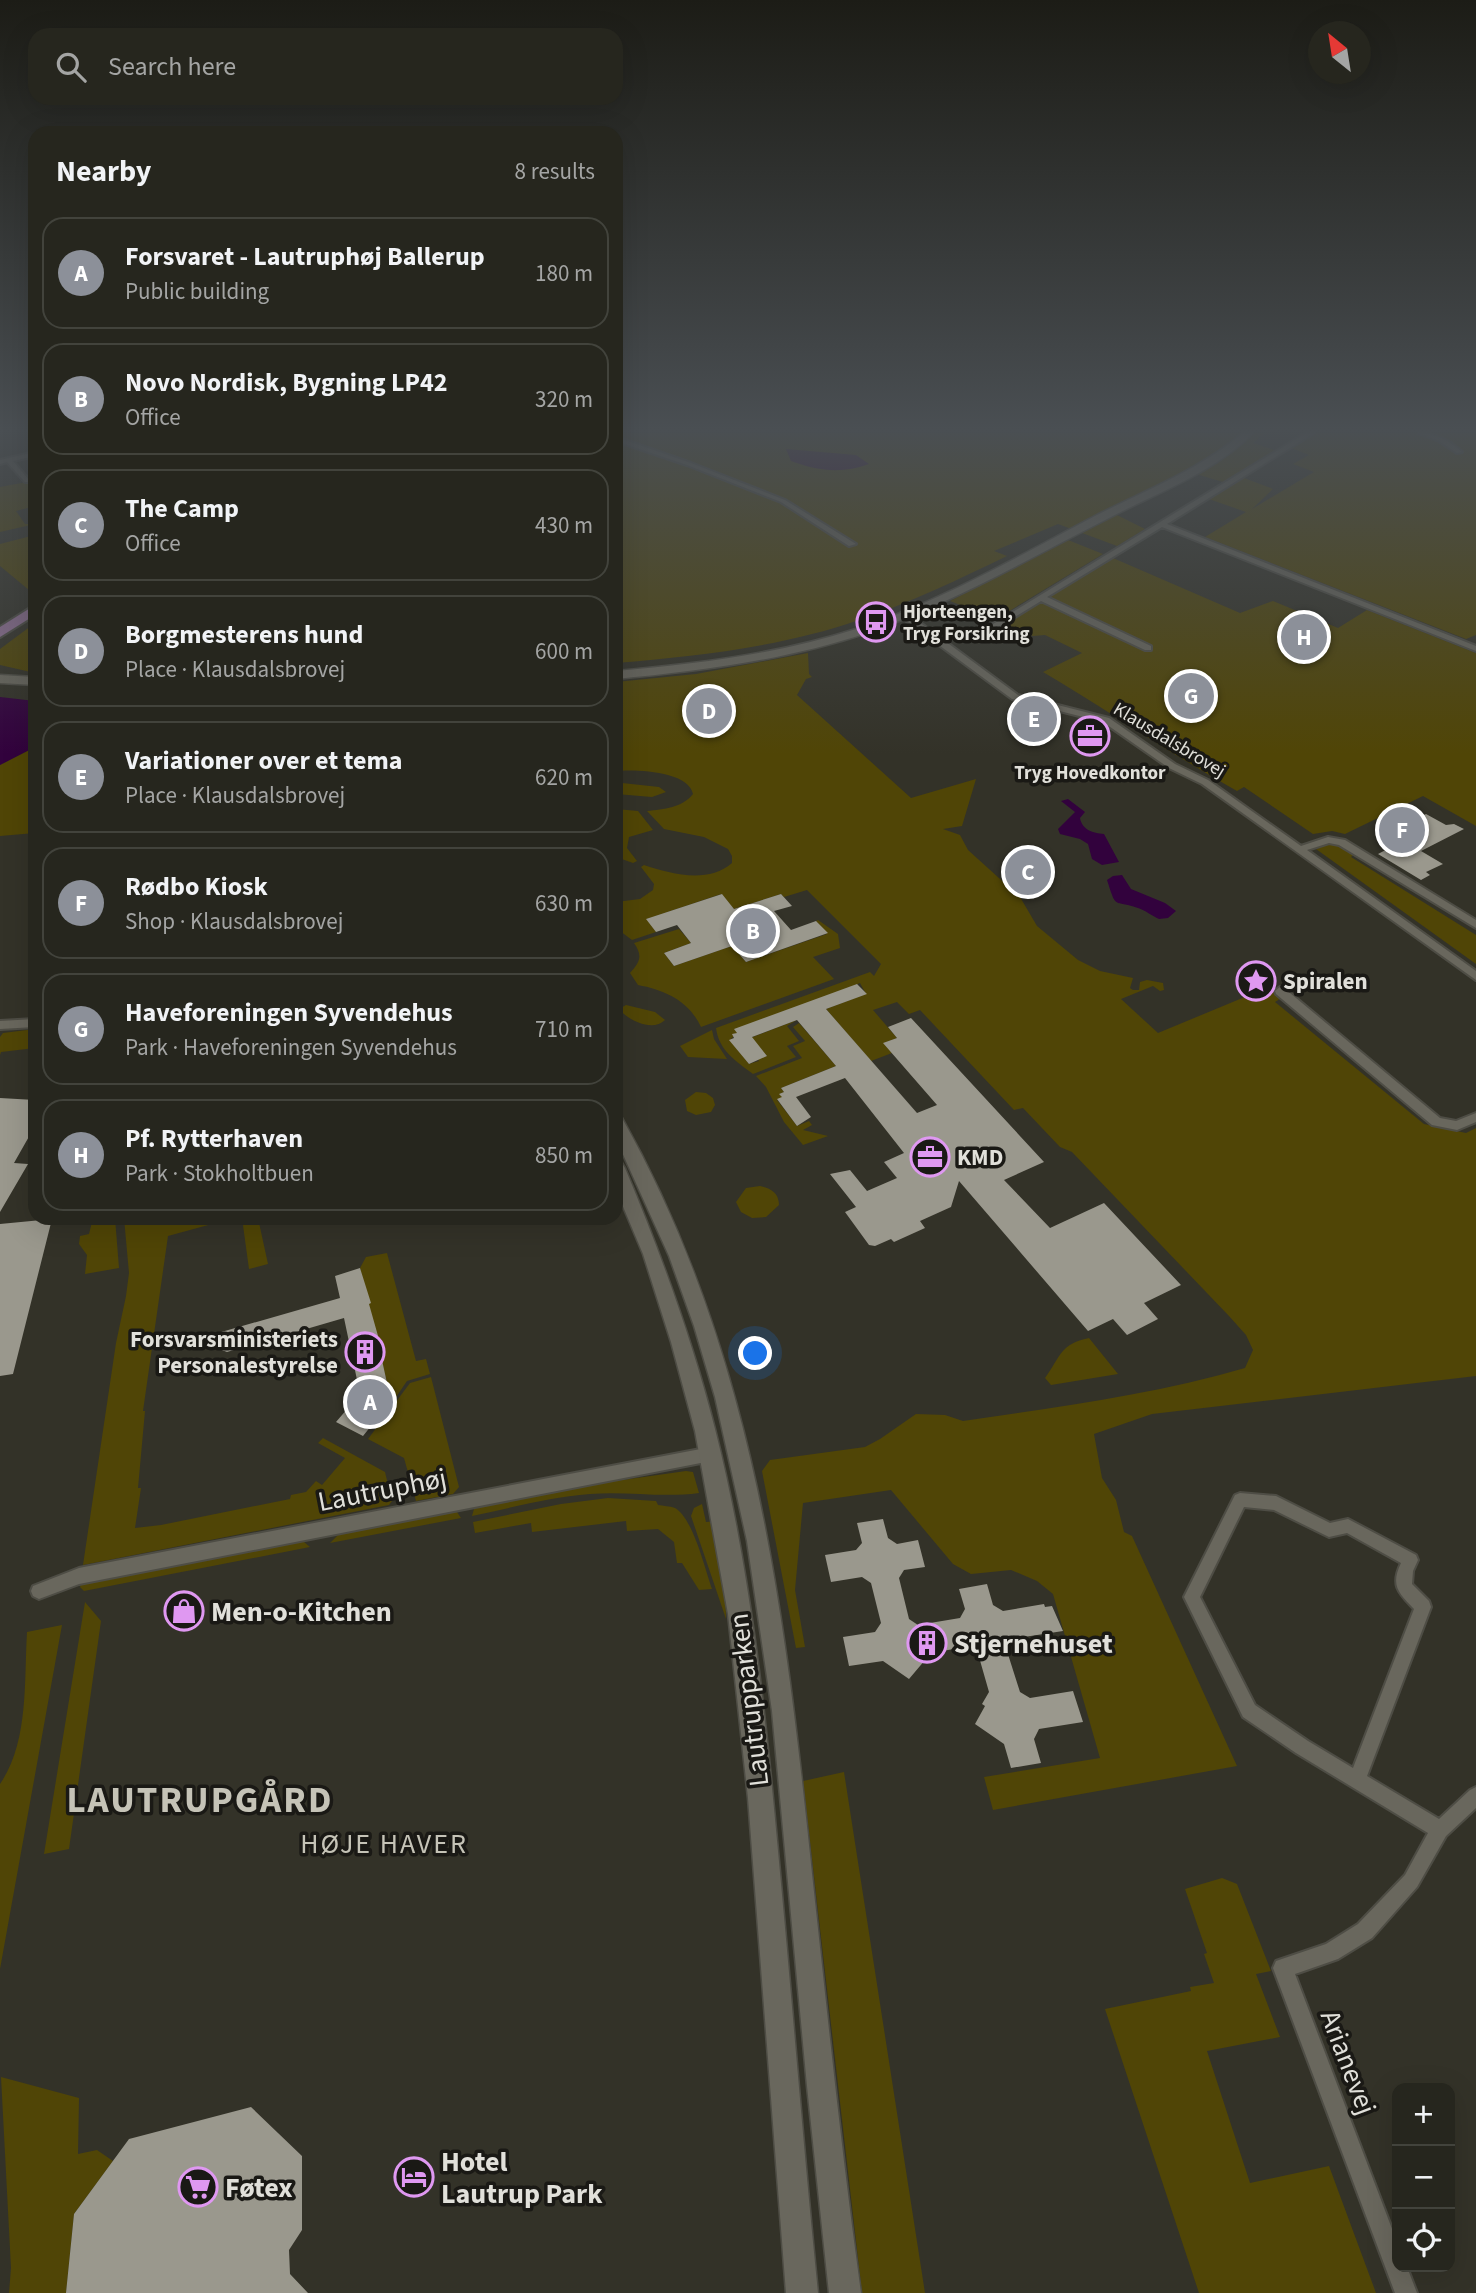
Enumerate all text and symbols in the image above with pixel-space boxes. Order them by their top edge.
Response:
north arrow [1308,21,1371,84]
search box [28,28,623,105]
icon: search [52,48,90,86]
text: Search here [108,48,236,85]
text: Nearby [56,150,151,193]
text: 8 results [515,155,595,188]
text: Forsvaret - Lautruphøj Ballerup [125,238,485,275]
text: A [74,257,88,290]
text: 180 m [535,257,593,290]
text: Public building [125,275,269,308]
text: Novo Nordisk, Bygning LP42 [125,364,447,401]
text: B [74,383,88,416]
text: 320 m [535,383,593,416]
text: Office [125,401,181,434]
text: The Camp [125,490,239,527]
text: C [74,509,88,542]
text: 430 m [535,509,593,542]
text: Office [125,527,181,560]
place label: Hjorteengen, Tryg Forsikring [903,599,1030,648]
bus stop icon: Hjorteengen, Tryg Forsikring [855,601,897,643]
pin: H [1281,611,1327,663]
text: Borgmesterens hund [125,616,363,653]
text: D [74,635,88,668]
text: 600 m [535,635,593,668]
text: Place · Klausdalsbrovej [125,653,345,686]
pin: G [1168,670,1214,722]
pin: D [686,685,732,737]
pin: E [1011,693,1057,745]
street label: Klausdalsbrovej [1108,696,1230,784]
office icon: Tryg Hovedkontor [1069,715,1111,757]
text: Variationer over et tema [125,742,402,779]
place label: Tryg Hovedkontor [1014,760,1166,787]
text: E [75,761,87,794]
text: 620 m [535,761,593,794]
text: Place · Klausdalsbrovej [125,779,345,812]
pin: F [1379,804,1425,856]
pin: C [1005,846,1051,898]
text: Rødbo Kiosk [125,868,268,905]
text: F [75,887,87,920]
text: 630 m [535,887,593,920]
text: Shop · Klausdalsbrovej [125,905,343,938]
pin: B [730,905,776,957]
place icon: Spiralen [1235,960,1277,1002]
place label: Spiralen [1283,965,1368,998]
text: Haveforeningen Syvendehus [125,994,453,1031]
text: G [74,1013,88,1046]
text: 710 m [535,1013,593,1046]
text: Park · Haveforeningen Syvendehus [125,1031,457,1064]
text: Pf. Rytterhaven [125,1120,303,1157]
office icon: KMD [909,1136,951,1178]
text: H [73,1139,89,1172]
text: 850 m [535,1139,593,1172]
place label: KMD [957,1141,1003,1174]
text: Park · Stokholtbuen [125,1157,314,1190]
place label: Forsvarsministeriets Personalestyrelse [130,1323,338,1382]
building icon: Forsvarsministeriets Personalestyrelse [344,1331,386,1373]
your location [738,1336,772,1370]
pin: A [347,1376,393,1428]
street label: Lautruphøj [314,1458,450,1522]
shop icon: Men-o-Kitchen [163,1590,205,1632]
place label: Men-o-Kitchen [211,1592,392,1632]
street label: Lautrupparken [719,1611,779,1789]
building icon: Stjernehuset [906,1622,948,1664]
place label: Stjernehuset [954,1624,1113,1664]
district label: LAUTRUPGÅRD [67,1774,333,1827]
district label: HØJE HAVER [300,1824,468,1864]
street label: Arianevej [1310,2004,1386,2120]
map controls [1392,2083,1455,2272]
button: + [1392,2083,1455,2146]
place label: Hotel Lautrup Park [441,2142,603,2214]
button: − [1392,2146,1455,2209]
hotel icon: Hotel Lautrup Park [393,2156,435,2198]
supermarket icon: Føtex [177,2166,219,2208]
place label: Føtex [225,2168,293,2208]
button: locate [1392,2209,1455,2272]

